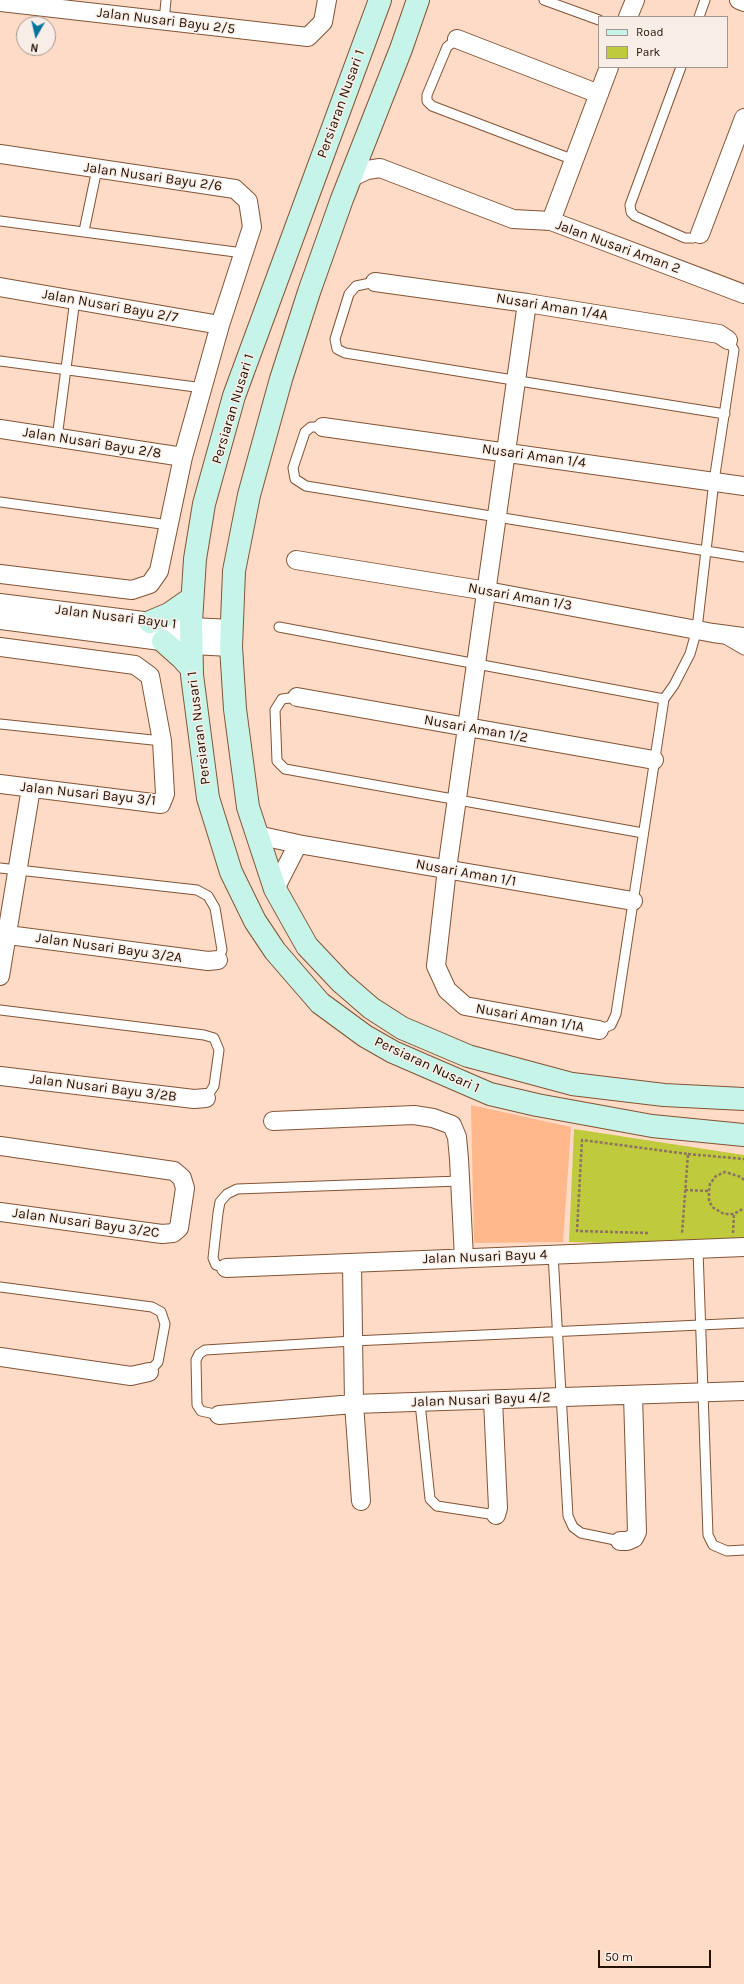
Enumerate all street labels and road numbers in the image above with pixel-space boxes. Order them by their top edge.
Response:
street label: Jalan Nusari Bayu 2/5 [96,4,236,38]
street label: Persiaran Nusari 1 [314,48,368,160]
street label: Jalan Nusari Bayu 2/6 [83,159,223,195]
street label: Jalan Nusari Aman 2 [553,217,683,277]
street label: Jalan Nusari Bayu 2/7 [41,286,179,326]
street label: Nusari Aman 1/4A [495,290,609,324]
street label: Persiaran Nusari 1 [208,352,258,466]
street label: Jalan Nusari Bayu 2/8 [22,424,162,462]
street label: Nusari Aman 1/4 [481,440,587,472]
street label: Nusari Aman 1/3 [467,580,573,614]
street label: Jalan Nusari Bayu 1 [55,601,177,633]
street label: Persiaran Nusari 1 [184,670,214,786]
street label: Nusari Aman 1/2 [423,712,529,746]
street label: Jalan Nusari Bayu 3/1 [19,779,157,809]
street label: Nusari Aman 1/1 [415,856,517,890]
street label: Jalan Nusari Bayu 3/2A [35,929,183,967]
street label: Nusari Aman 1/1A [475,1000,585,1036]
street label: Persiaran Nusari 1 [372,1033,482,1097]
street label: Jalan Nusari Bayu 3/2B [28,1071,178,1105]
street label: Jalan Nusari Bayu 3/2C [11,1204,161,1242]
street label: Jalan Nusari Bayu 4 [422,1246,548,1268]
street label: Jalan Nusari Bayu 4/2 [411,1389,551,1411]

